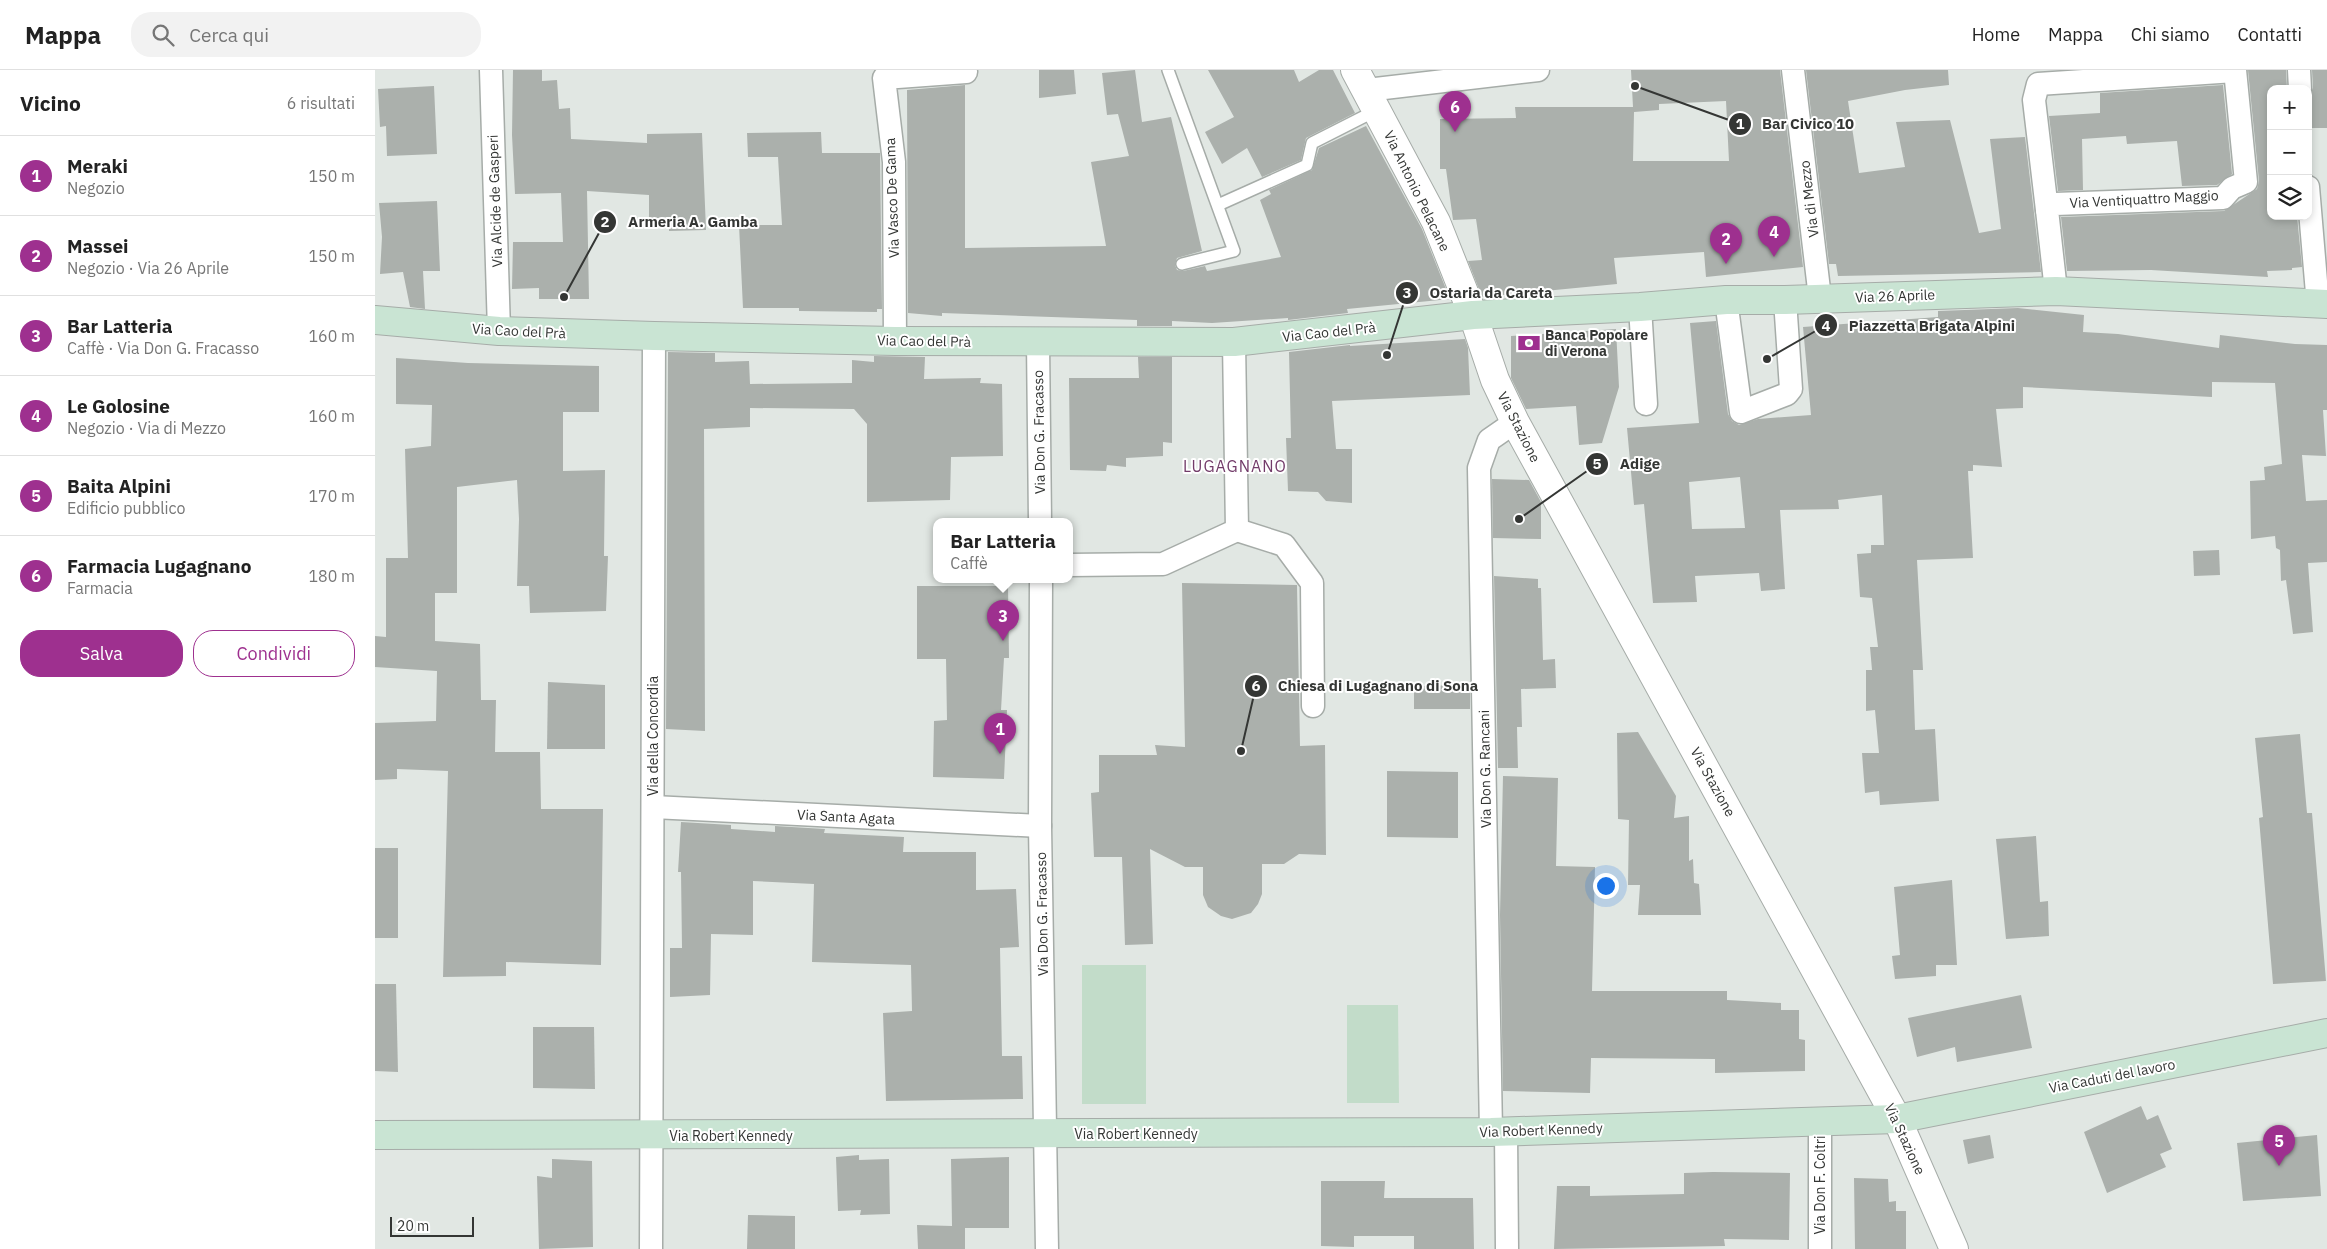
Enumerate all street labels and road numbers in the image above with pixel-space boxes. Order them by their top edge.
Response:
street label: Via Antonio Pelacane [1380,128,1454,255]
street label: Via Alcide de Gasperi [484,134,506,268]
street label: Via Vasco De Gama [881,137,903,259]
street label: Via di Mezzo [1795,159,1823,239]
street label: Via Ventiquattro Maggio [2069,186,2219,212]
street label: Via 26 Aprile [1855,286,1936,306]
street label: Via Cao del Prà [1281,318,1377,346]
street label: Via Cao del Prà [472,320,567,342]
street label: Via Cao del Prà [877,331,972,351]
street label: Via Don G. Fracasso [1029,370,1049,494]
street label: Via Stazione [1494,389,1545,466]
street label: Via della Concordia [644,675,662,796]
street label: Via Don G. Rancani [1475,710,1495,828]
street label: Via Stazione [1687,744,1740,820]
street label: Via Santa Agata [796,805,896,829]
street label: Via Don G. Fracasso [1032,852,1052,976]
street label: Via Caduti del lavoro [2047,1055,2177,1097]
street label: Via Stazione [1881,1100,1930,1178]
street label: Via Robert Kennedy [1479,1119,1603,1141]
street label: Via Robert Kennedy [1074,1125,1198,1143]
street label: Via Robert Kennedy [669,1127,793,1145]
street label: Via Don F. Coltri [1811,1136,1829,1234]

